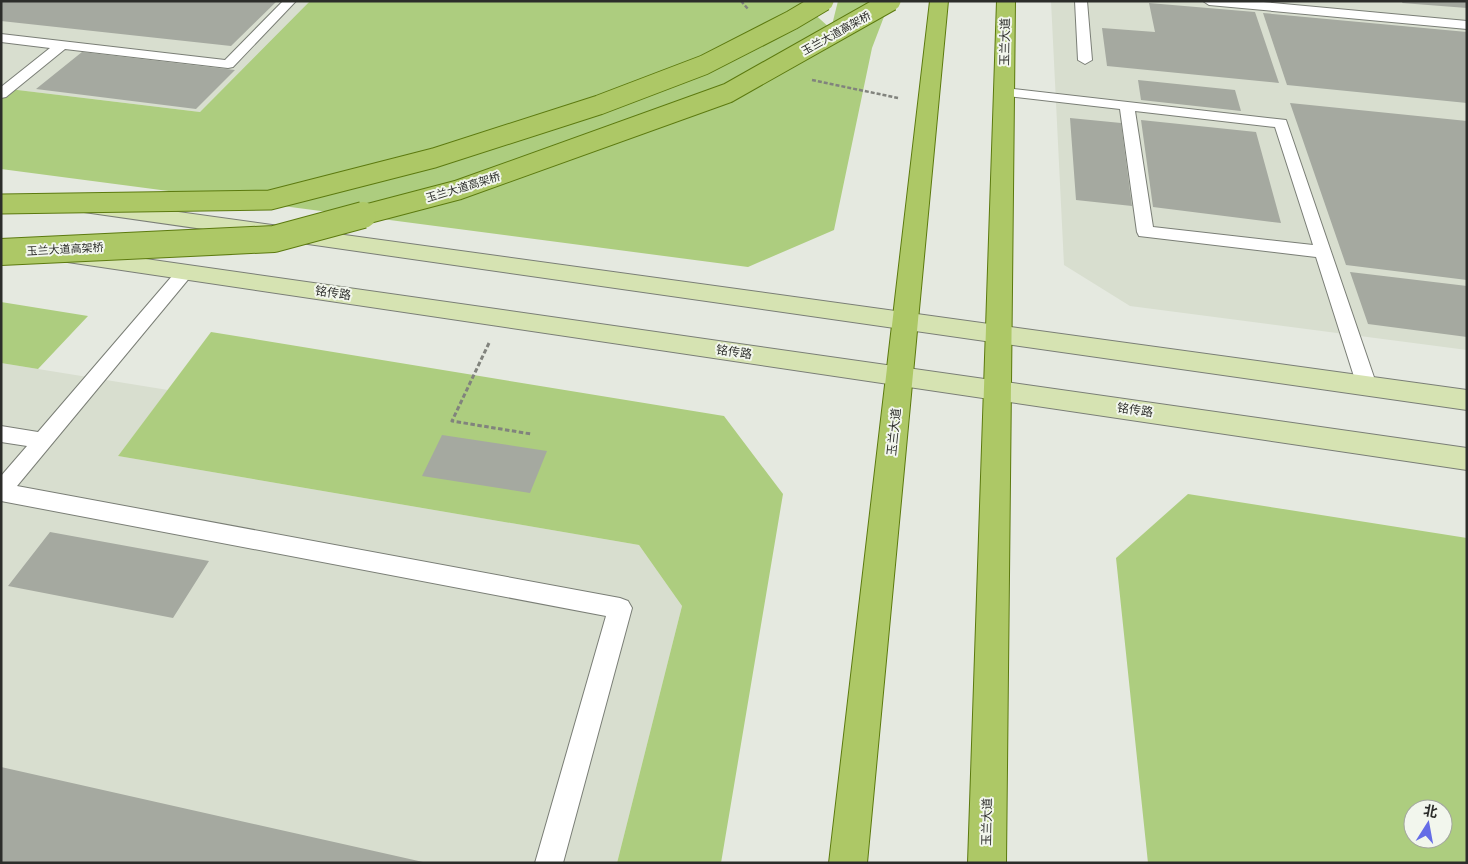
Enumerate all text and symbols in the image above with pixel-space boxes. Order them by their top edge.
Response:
street label: 玉兰大道高架桥 [799,8,873,58]
street label: 玉兰大道 [997,18,1012,66]
street label: 玉兰大道高架桥 [424,169,502,205]
street label: 玉兰大道高架桥 [26,240,104,258]
street label: 铭传路 [314,283,352,302]
street label: 铭传路 [715,342,753,361]
street label: 铭传路 [1116,400,1154,419]
street label: 玉兰大道 [884,407,903,457]
street label: 玉兰大道 [979,798,994,846]
north arrow [1403,799,1453,849]
text: 北 [1422,801,1439,821]

